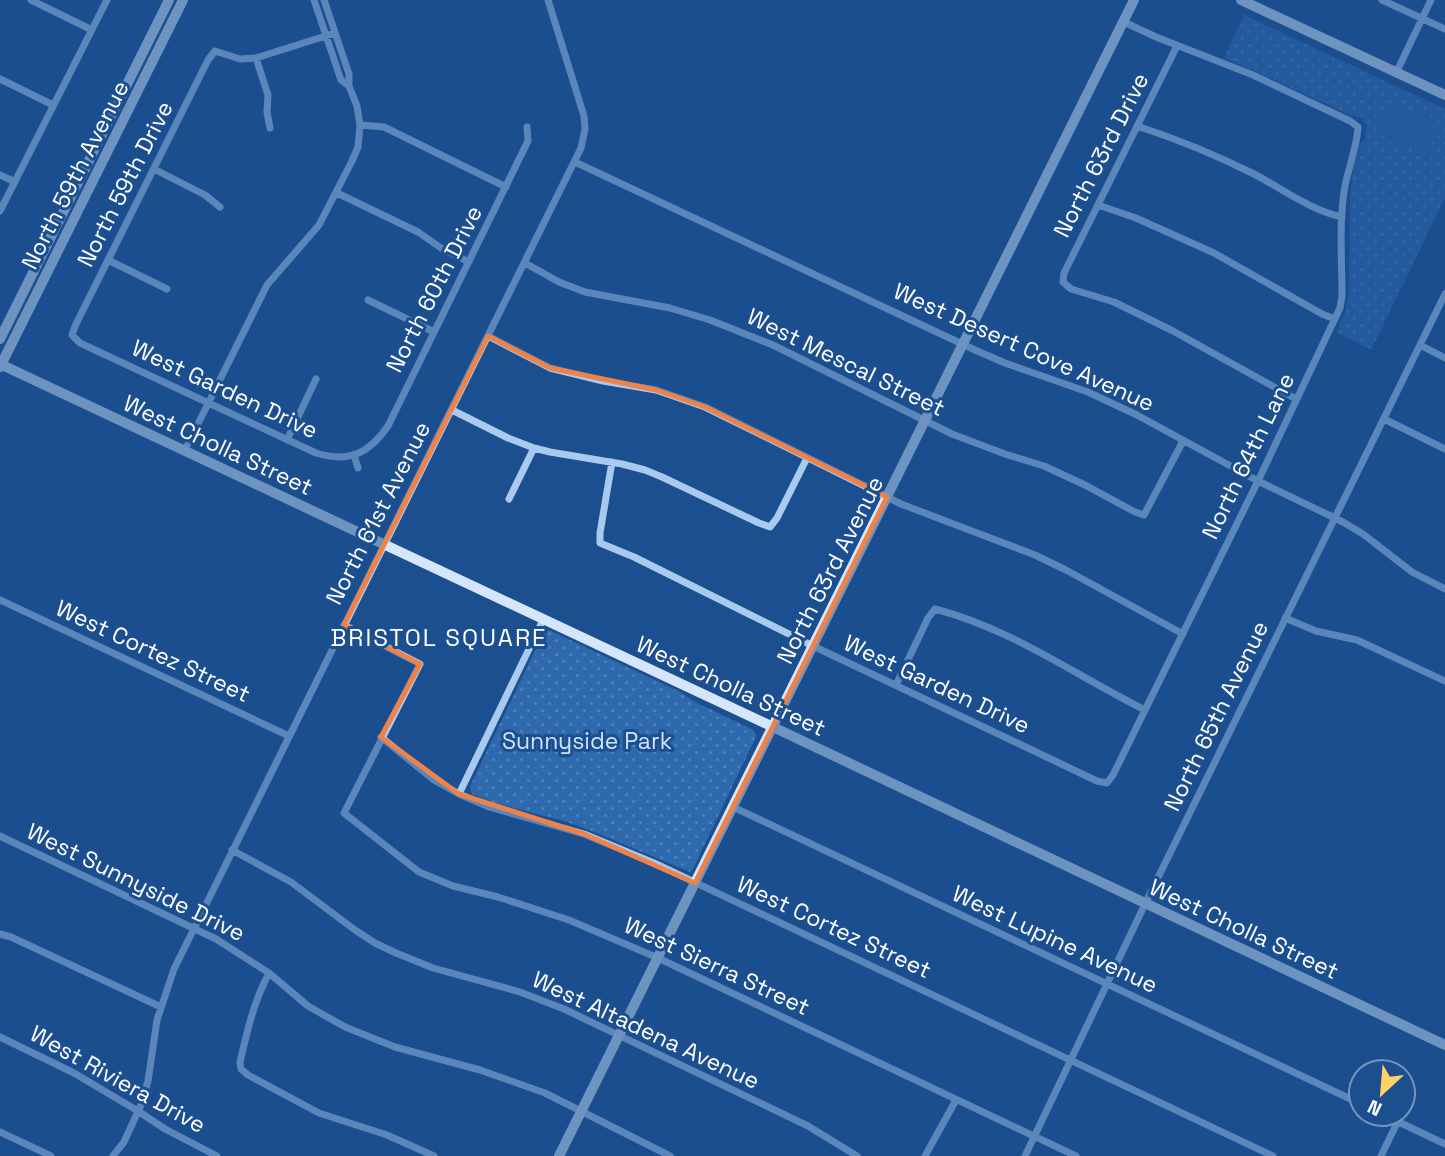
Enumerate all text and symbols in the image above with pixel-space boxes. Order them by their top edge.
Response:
street label: North 63rd Drive [1047,68,1155,242]
street label: North 59th Avenue [14,75,136,275]
street label: North 59th Drive [70,96,180,272]
street label: North 60th Drive [379,201,489,377]
street label: West Desert Cove Avenue [889,276,1159,418]
street label: West Mescal Street [742,301,950,423]
street label: West Garden Drive [127,333,323,445]
street label: North 64th Lane [1195,368,1301,544]
street label: West Cholla Street [119,388,317,502]
street label: North 61st Avenue [319,416,437,610]
street label: North 63rd Avenue [770,471,890,669]
street label: West Cortez Street [51,593,255,709]
street label: North 65th Avenue [1157,616,1275,816]
district label: BRISTOL SQUARE [330,622,548,653]
street label: West Garden Drive [839,628,1035,740]
street label: West Cholla Street [632,629,830,743]
park label: Sunnyside Park [502,726,672,756]
street label: West Sunnyside Drive [22,816,250,948]
street label: West Cortez Street [732,869,936,985]
street label: West Cholla Street [1145,872,1343,986]
street label: West Lupine Avenue [947,878,1163,1000]
street label: West Sierra Street [619,910,815,1022]
street label: West Altadena Avenue [527,964,765,1096]
street label: West Riviera Drive [25,1018,211,1140]
north arrow [1347,1058,1417,1128]
text: N [1364,1094,1386,1122]

